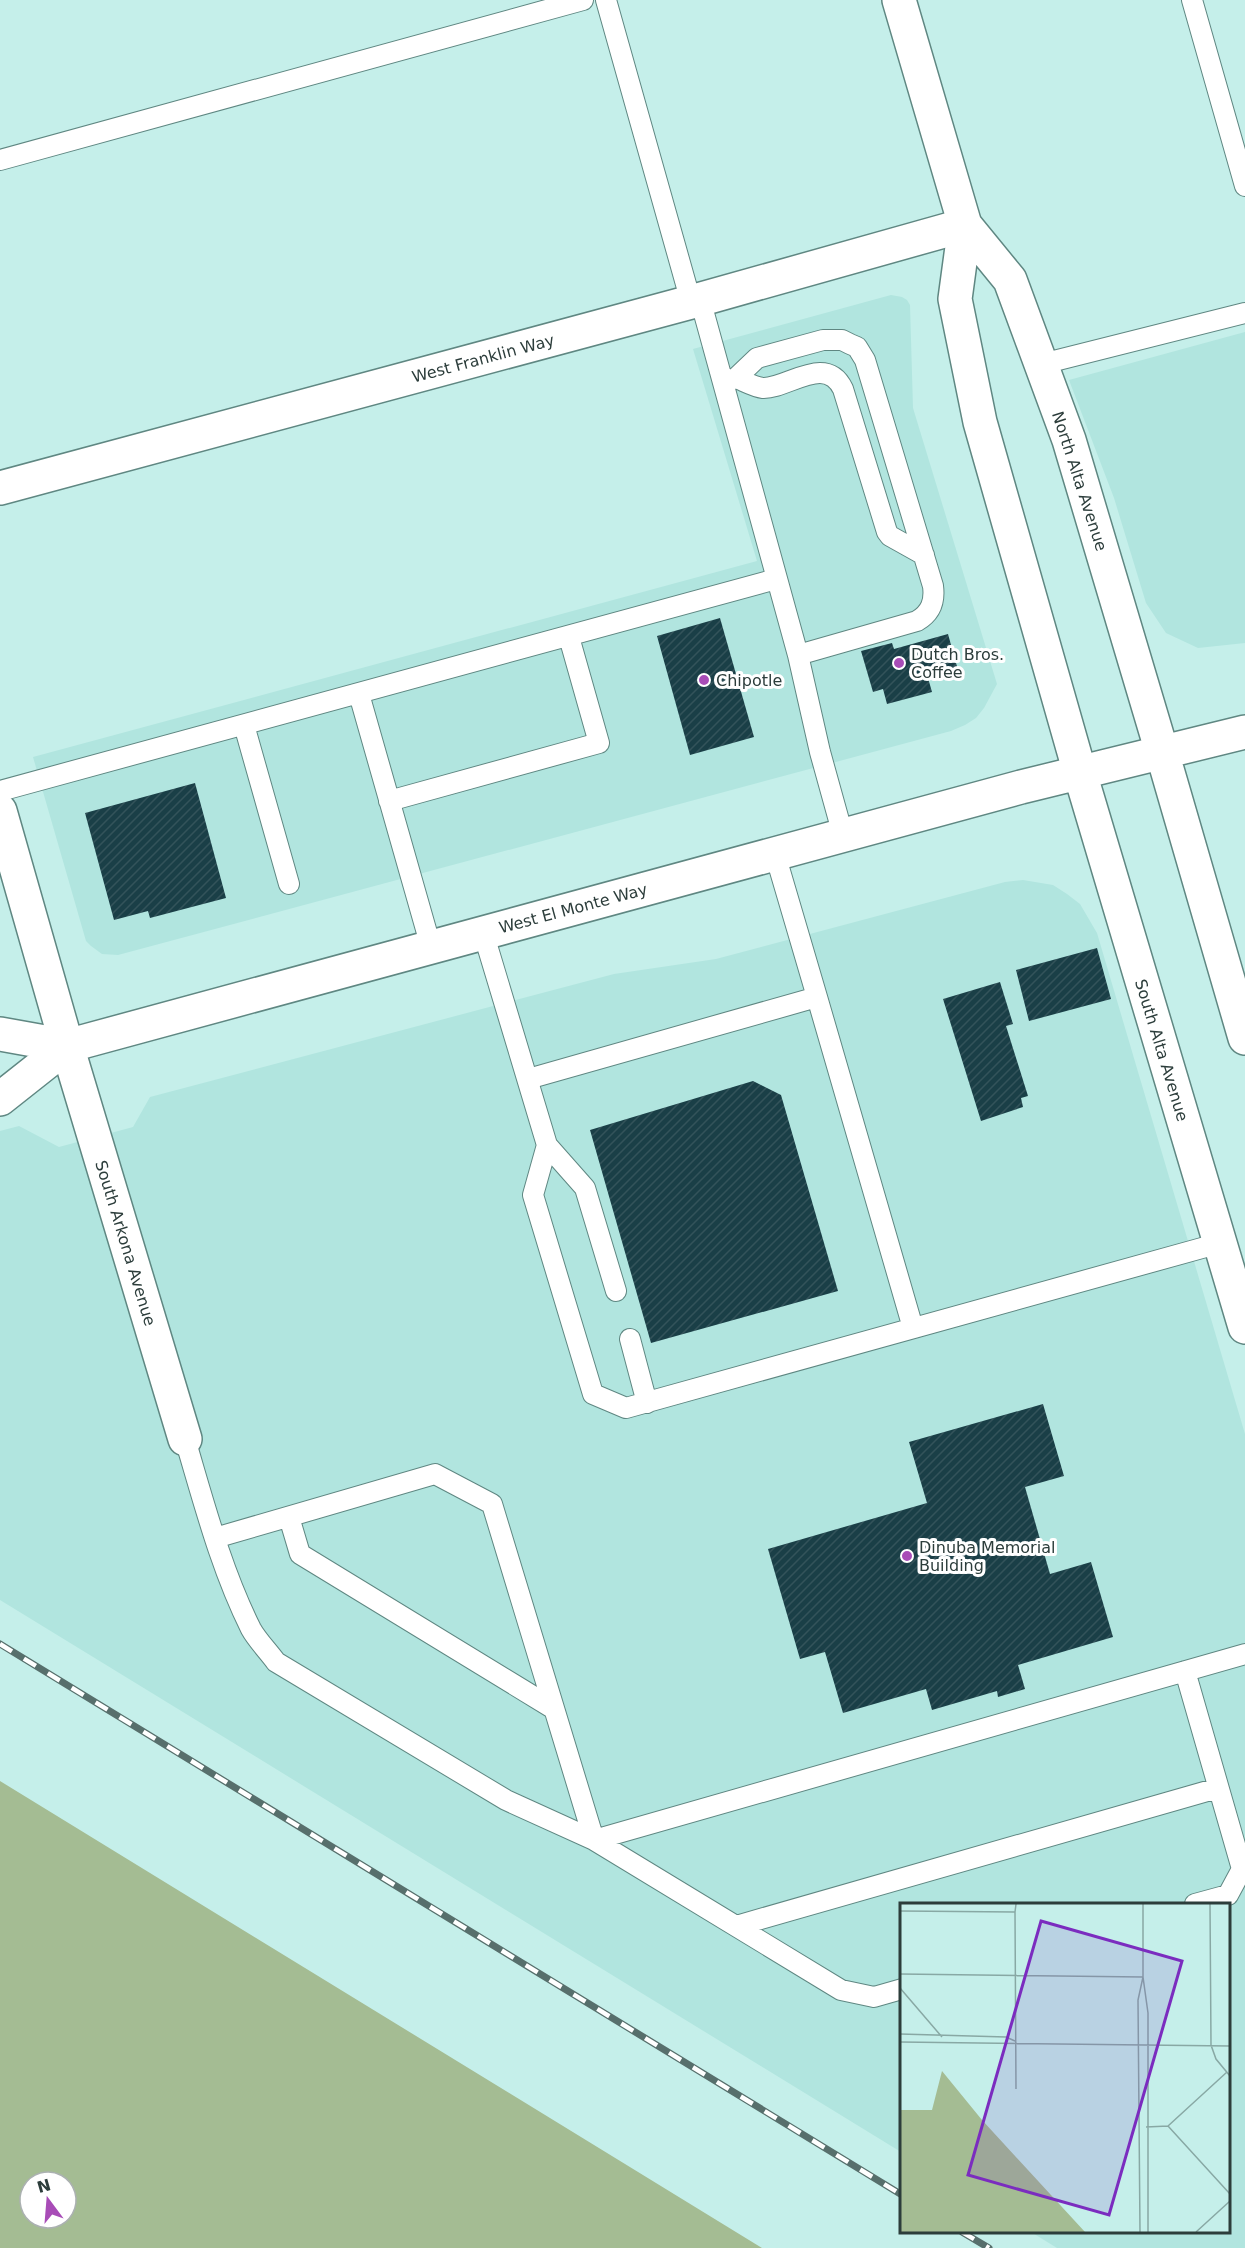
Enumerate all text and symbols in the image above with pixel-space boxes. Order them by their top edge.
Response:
street label: West Franklin Way [410,330,556,387]
street label: North Alta Avenue [1048,409,1111,553]
place label: Dutch Bros. Coffee [911,645,1004,682]
marker: Dutch Bros. Coffee [892,656,906,670]
place label: Chipotle [716,671,782,690]
marker: Chipotle [697,673,711,687]
street label: West El Monte Way [497,879,650,937]
street label: South Alta Avenue [1131,977,1192,1123]
street label: South Arkona Avenue [91,1158,160,1328]
place label: Dinuba Memorial Building [919,1538,1055,1575]
marker: Dinuba Memorial Building [900,1549,914,1563]
inset map [900,1903,1230,2233]
north arrow [18,2170,78,2230]
text: N [35,2175,53,2197]

